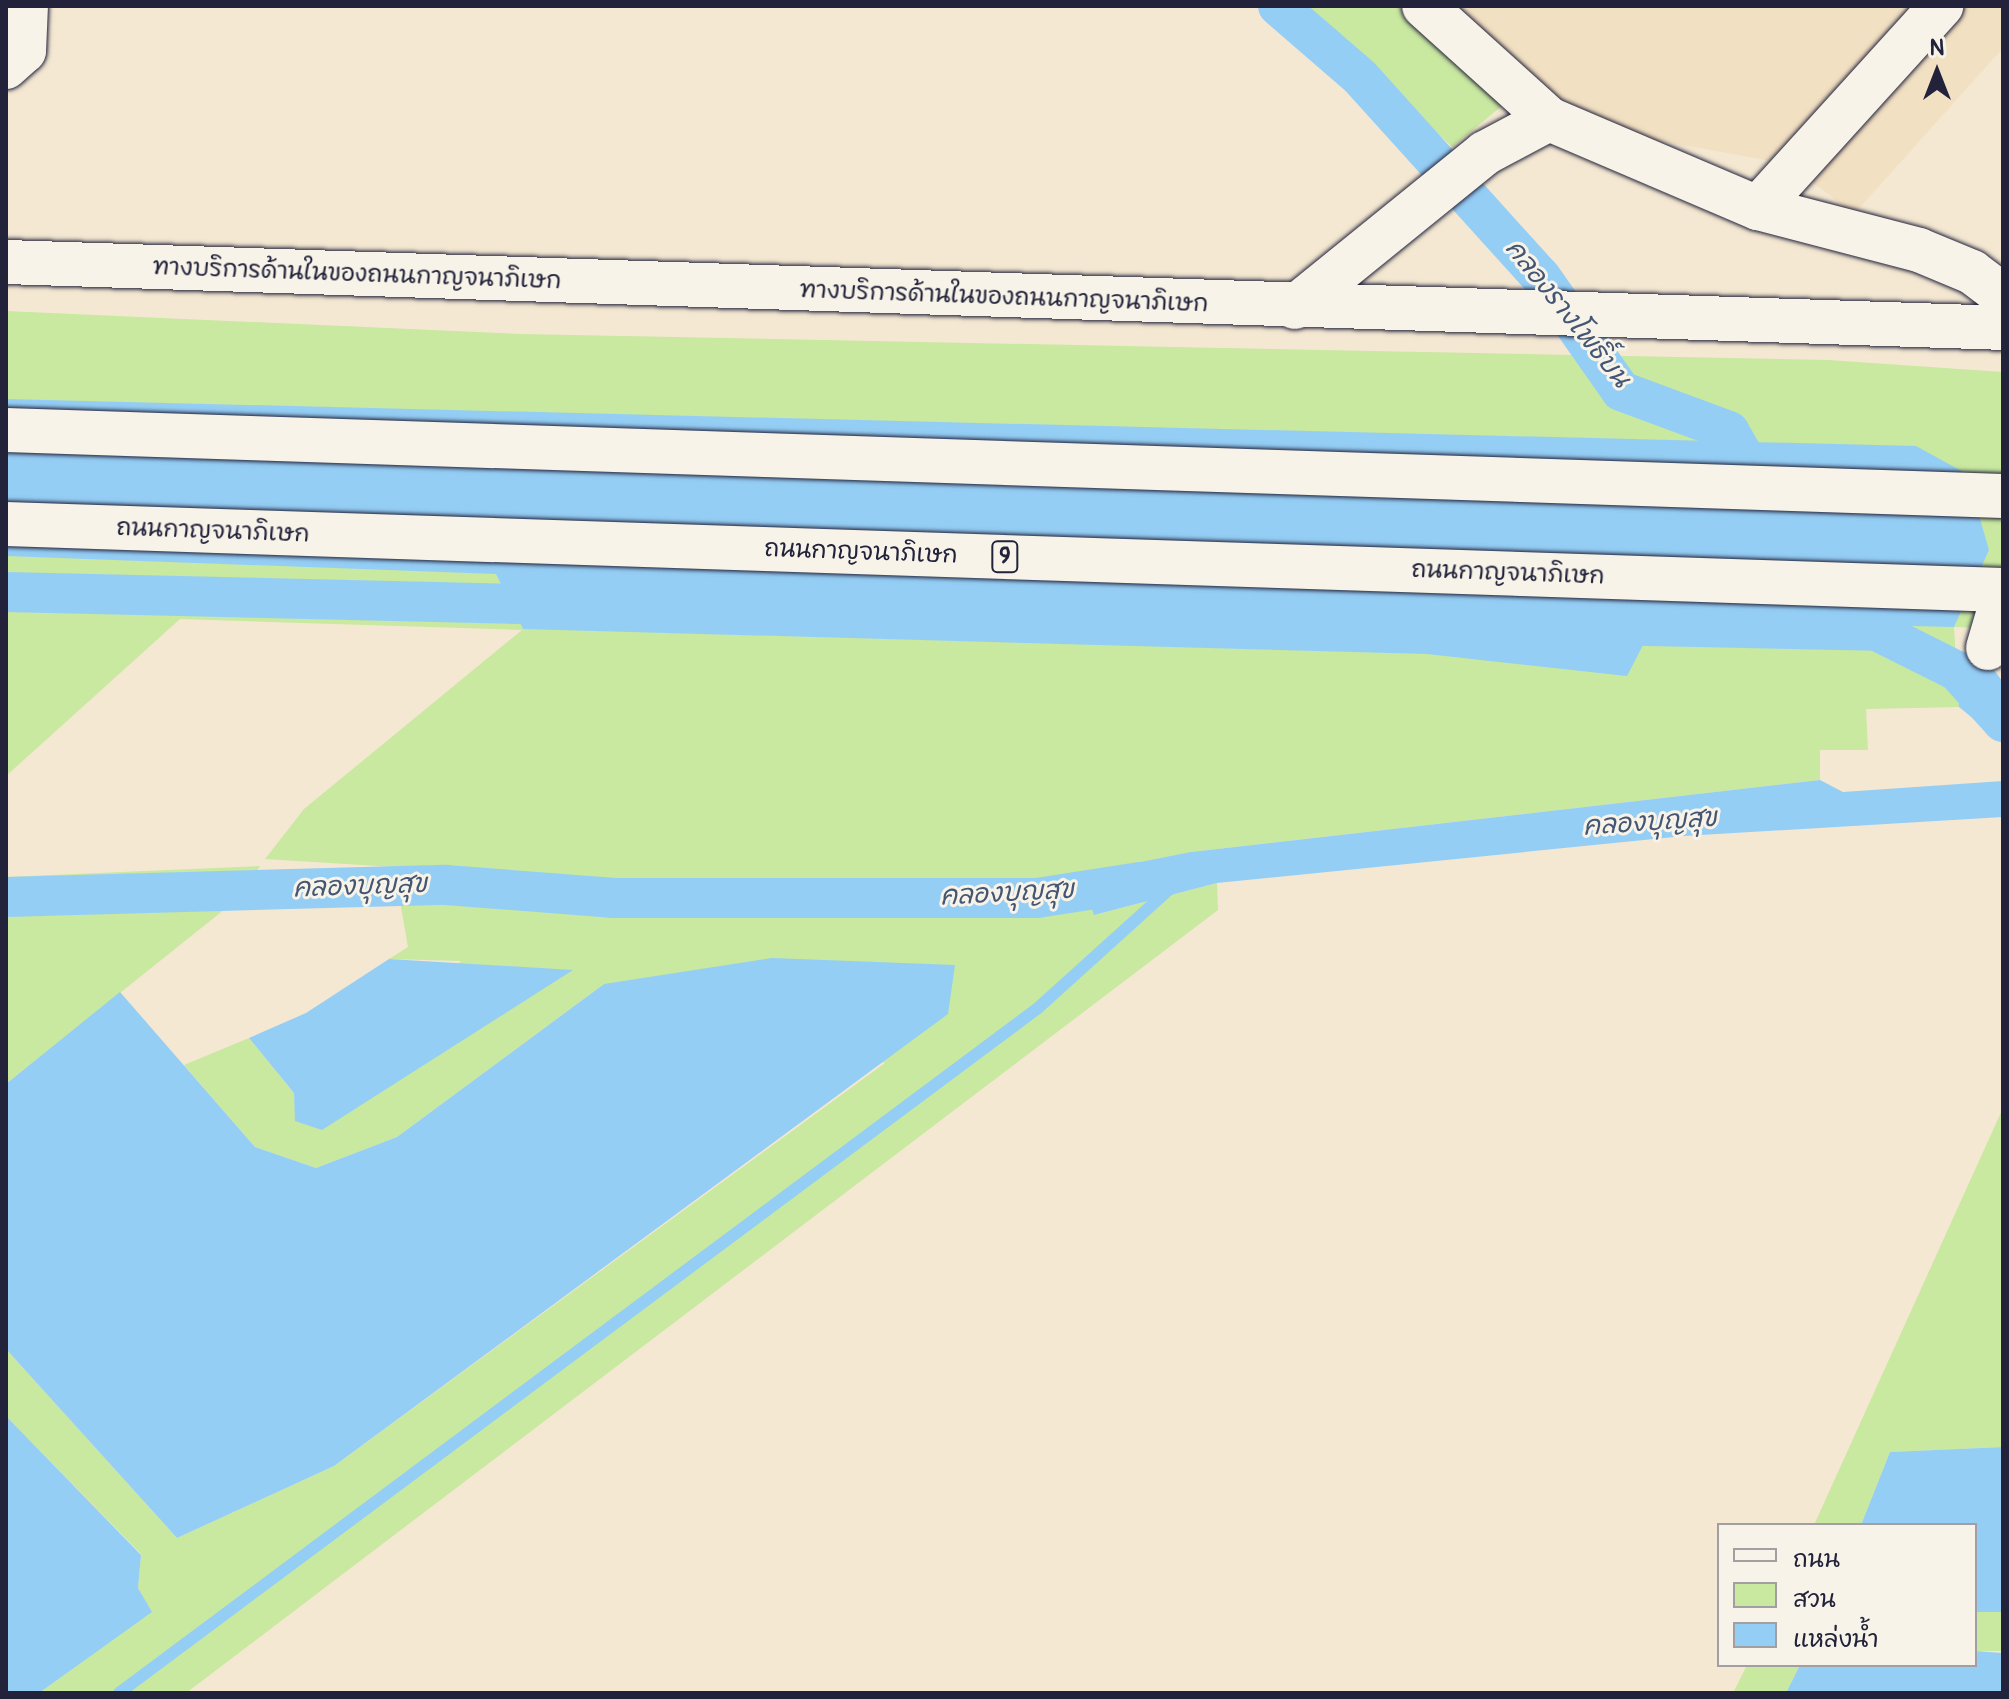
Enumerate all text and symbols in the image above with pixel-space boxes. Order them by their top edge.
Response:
north arrow [1897,32,1977,112]
text: N [1930,34,1944,62]
water label: คลองรางโพธิ์บน [1498,234,1636,394]
street label: ทางบริการด้านในของถนนกาญจนาภิเษก [152,252,562,296]
street label: ทางบริการด้านในของถนนกาญจนาภิเษก [799,275,1209,319]
street label: ถนนกาญจนาภิเษก [116,513,310,549]
street label: ถนนกาญจนาภิเษก [764,534,958,570]
road number: 9 [991,539,1019,575]
street label: ถนนกาญจนาภิเษก [1411,555,1605,591]
water label: คลองบุญสุข [1582,803,1718,843]
water label: คลองบุญสุข [293,869,427,905]
water label: คลองบุญสุข [939,875,1075,913]
legend [1717,1523,1977,1667]
text: ถนน [1793,1545,1840,1574]
text: สวน [1793,1585,1836,1614]
text: แหล่งน้ำ [1793,1625,1879,1654]

